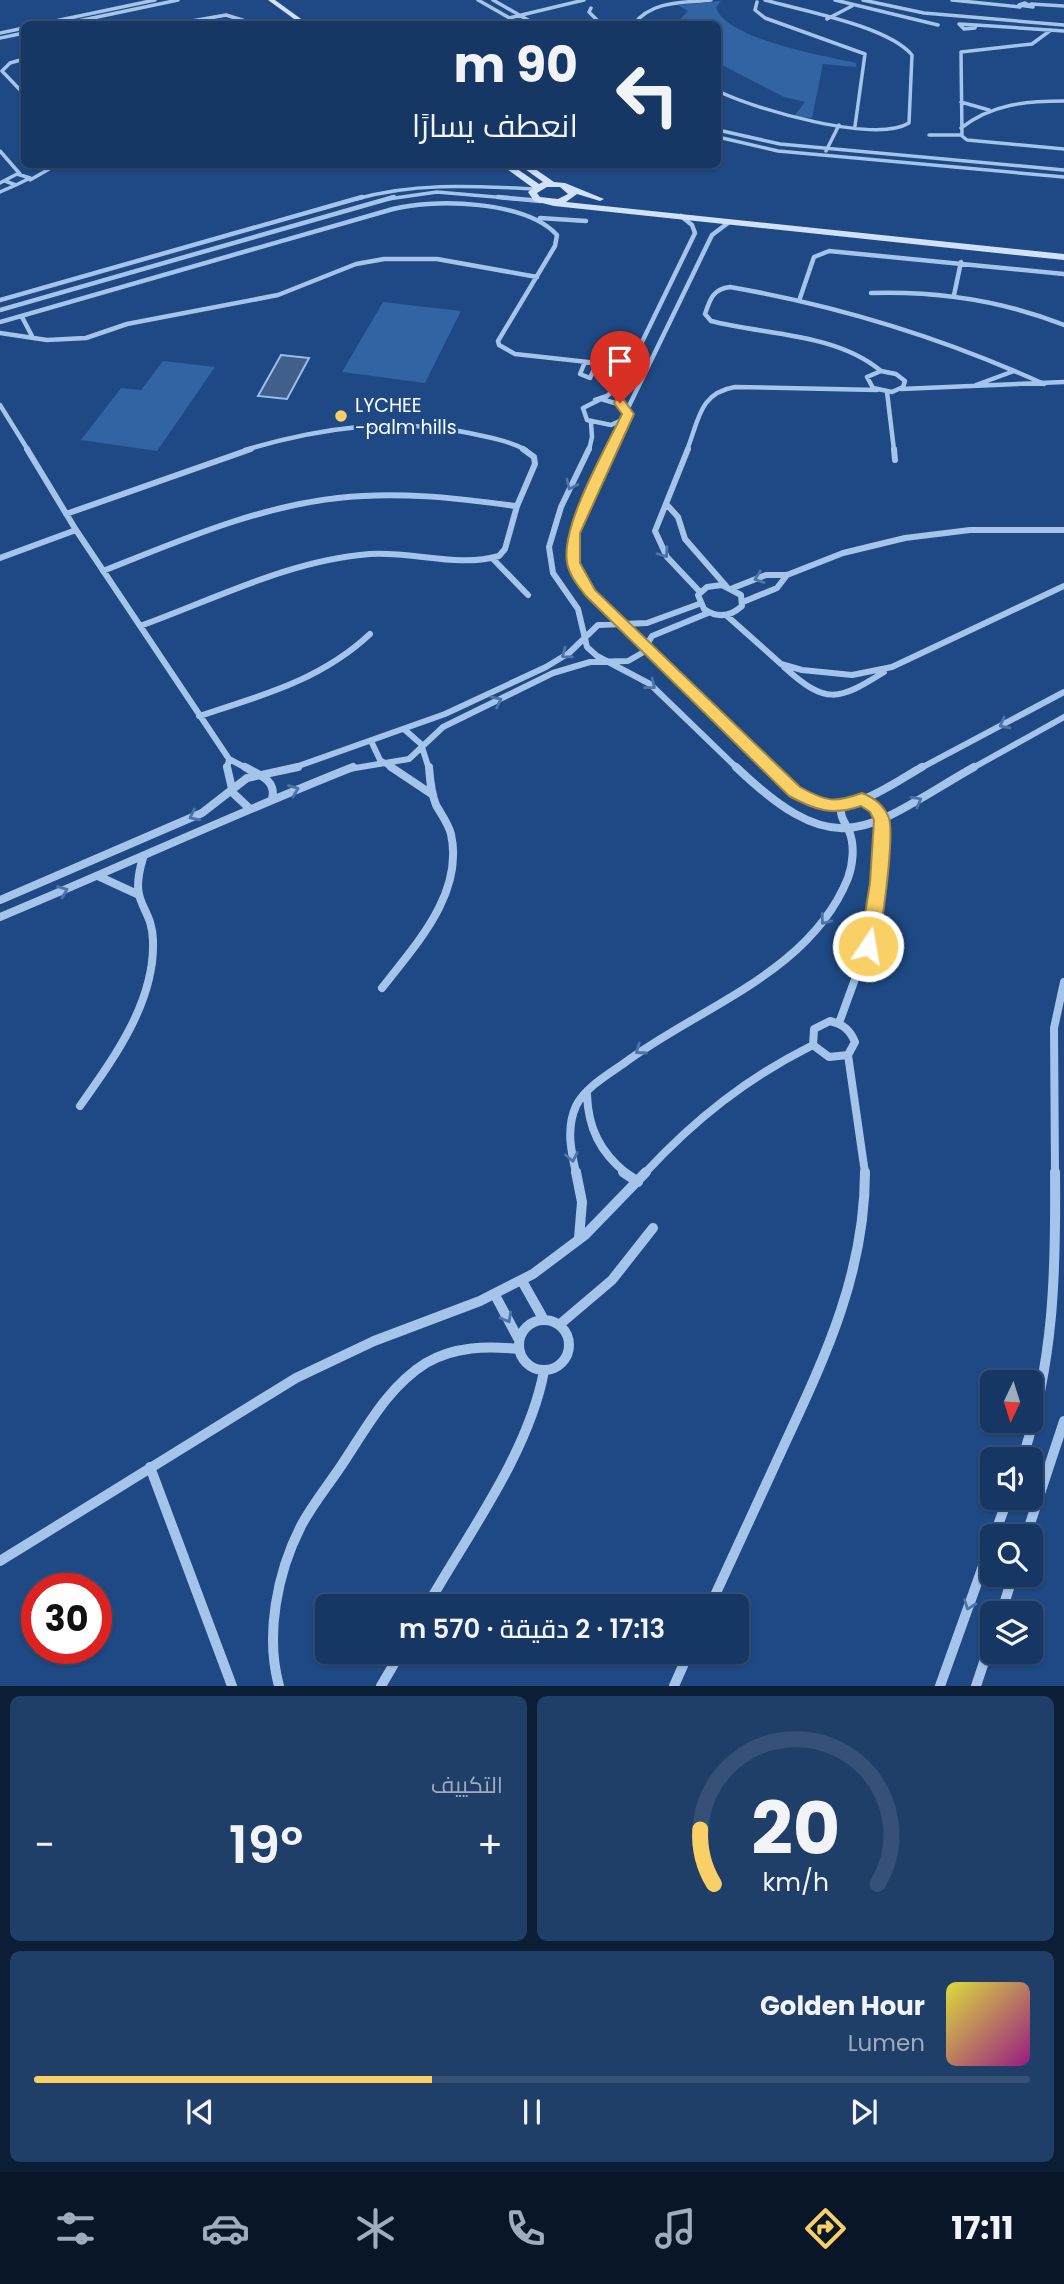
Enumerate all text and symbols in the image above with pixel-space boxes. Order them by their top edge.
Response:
text: 90 m [454,31,578,99]
icon: left [602,49,693,140]
text: انعطف يسارًا [412,103,578,148]
pin [590,331,650,403]
icon: arrive [601,342,639,380]
place label: LYCHEE -palm hills [355,392,457,441]
marker: LYCHEE -palm hills [333,408,349,424]
one-way arrow [565,478,579,490]
one-way arrow [656,545,669,558]
one-way arrow [754,570,766,584]
one-way arrow [561,646,574,658]
one-way arrow [644,677,656,690]
one-way arrow [490,695,502,709]
one-way arrow [999,716,1011,729]
one-way arrow [287,784,300,798]
one-way arrow [909,796,922,809]
one-way arrow [189,808,201,822]
one-way arrow [56,885,68,899]
position arrow [831,909,905,983]
one-way arrow [820,912,833,925]
one-way arrow [635,1042,648,1054]
one-way arrow [563,1150,578,1162]
one-way arrow [499,1310,512,1323]
north arrow [980,1370,1043,1433]
map controls [980,1370,1043,1664]
button: sound [980,1447,1043,1510]
button: search [980,1524,1043,1587]
speed limit sign: 30 [21,1573,112,1664]
one-way arrow [963,1599,977,1611]
button: layers [980,1601,1043,1664]
text: 17:13 · 2 دقيقة · 570 m [399,1611,665,1647]
text: التكييف [431,1769,503,1801]
text: 20 [751,1779,840,1880]
text: 19° [229,1808,303,1881]
text: − [34,1818,55,1871]
text: + [477,1818,503,1871]
text: km/h [762,1865,829,1900]
text: Golden Hour [760,1988,925,2024]
text: Lumen [848,2027,925,2059]
icon: previous [181,2093,219,2131]
icon: pause [513,2093,551,2131]
icon: next [845,2093,883,2131]
icon: filters [51,2204,100,2253]
icon: car [201,2204,250,2253]
icon: climate [351,2204,400,2253]
icon: phone [501,2204,550,2253]
icon: music [651,2204,700,2253]
icon: directions [801,2204,850,2253]
text: 17:11 [951,2205,1013,2250]

